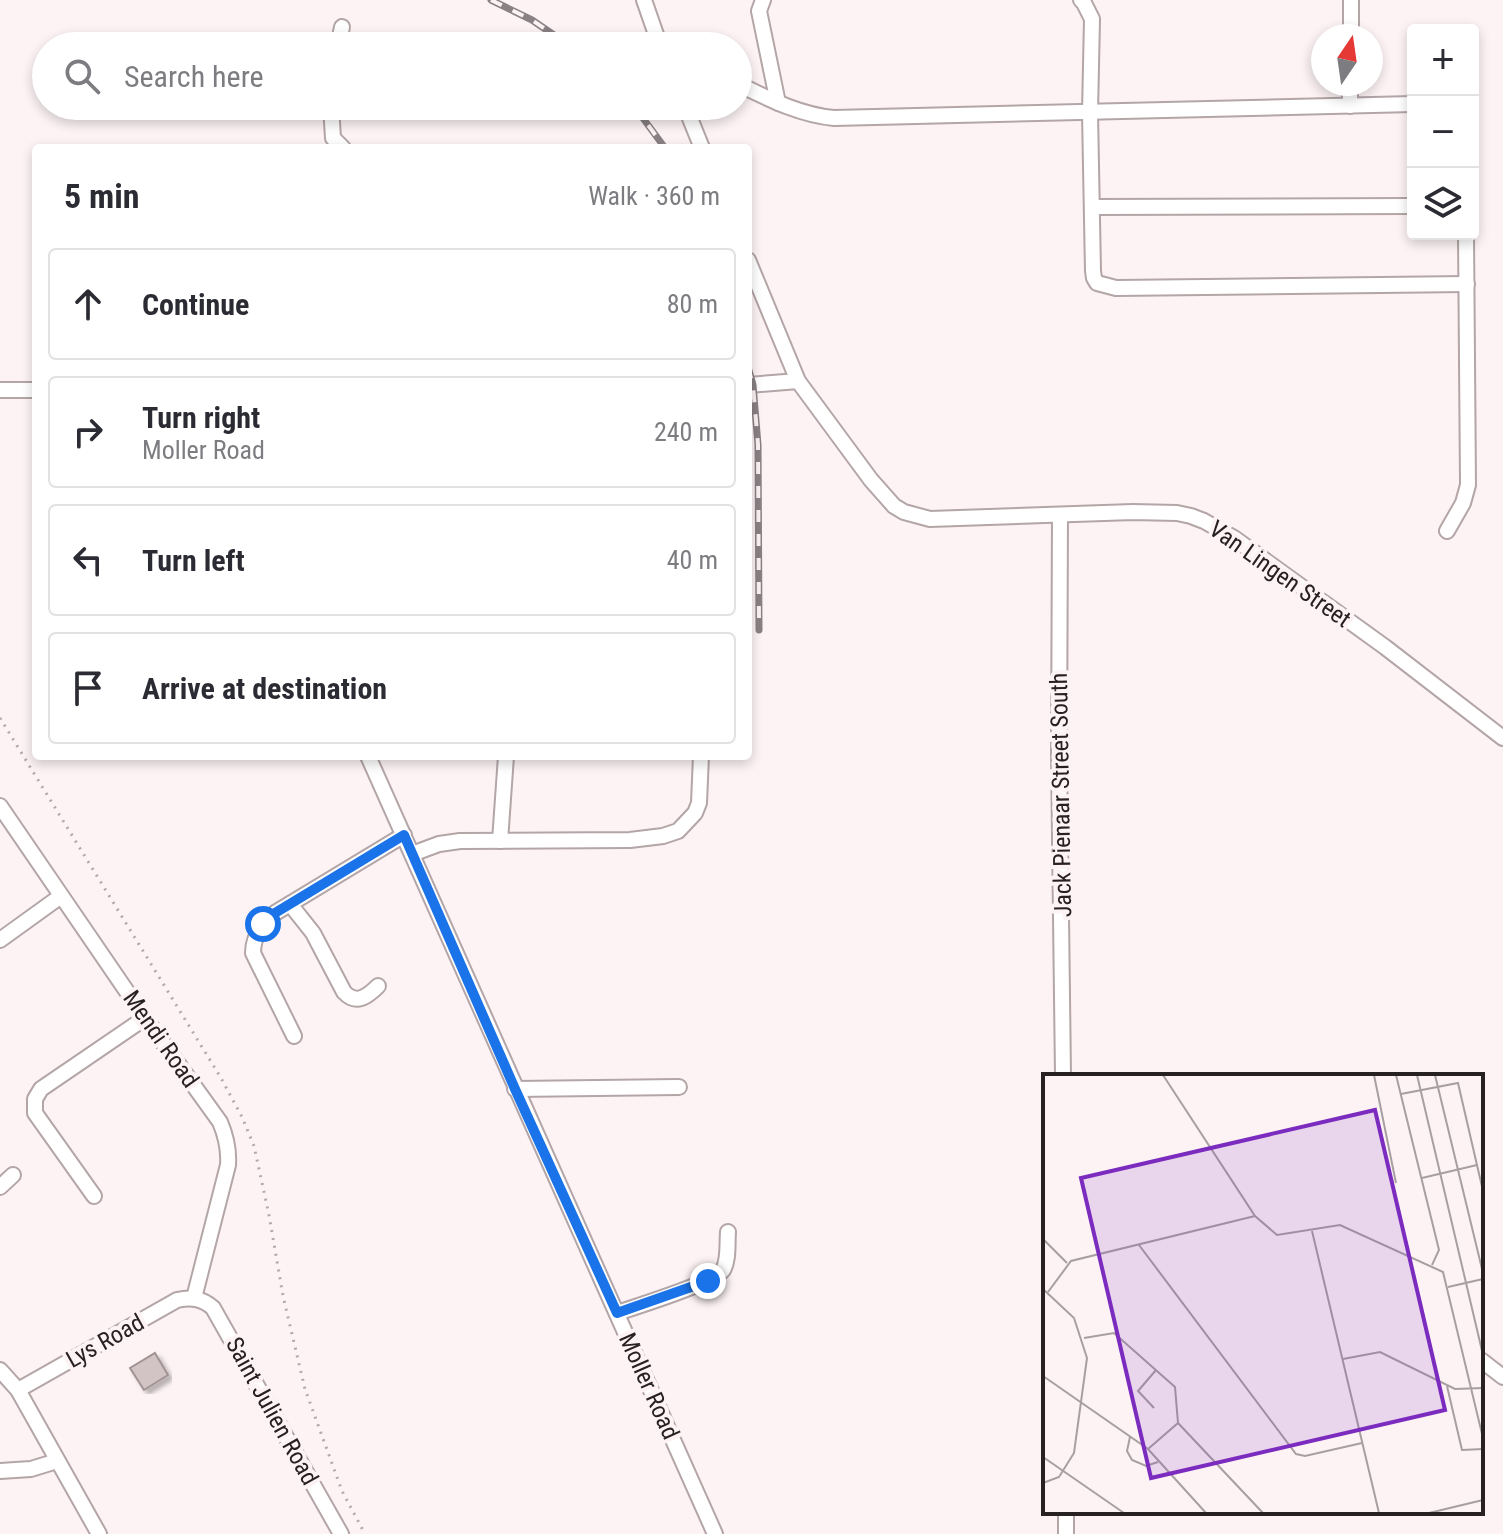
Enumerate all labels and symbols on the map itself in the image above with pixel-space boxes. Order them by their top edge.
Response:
north arrow [1311,24,1383,96]
street label: Van Lingen Street [1204,515,1356,633]
street label: Jack Pienaar Street South [1045,673,1077,917]
route start [245,906,281,942]
street label: Mendi Road [117,985,205,1093]
inset map [1043,1074,1483,1514]
route end [690,1263,726,1299]
street label: Lys Road [61,1308,149,1374]
street label: Moller Road [613,1328,685,1444]
street label: Saint Julien Road [220,1332,324,1490]

